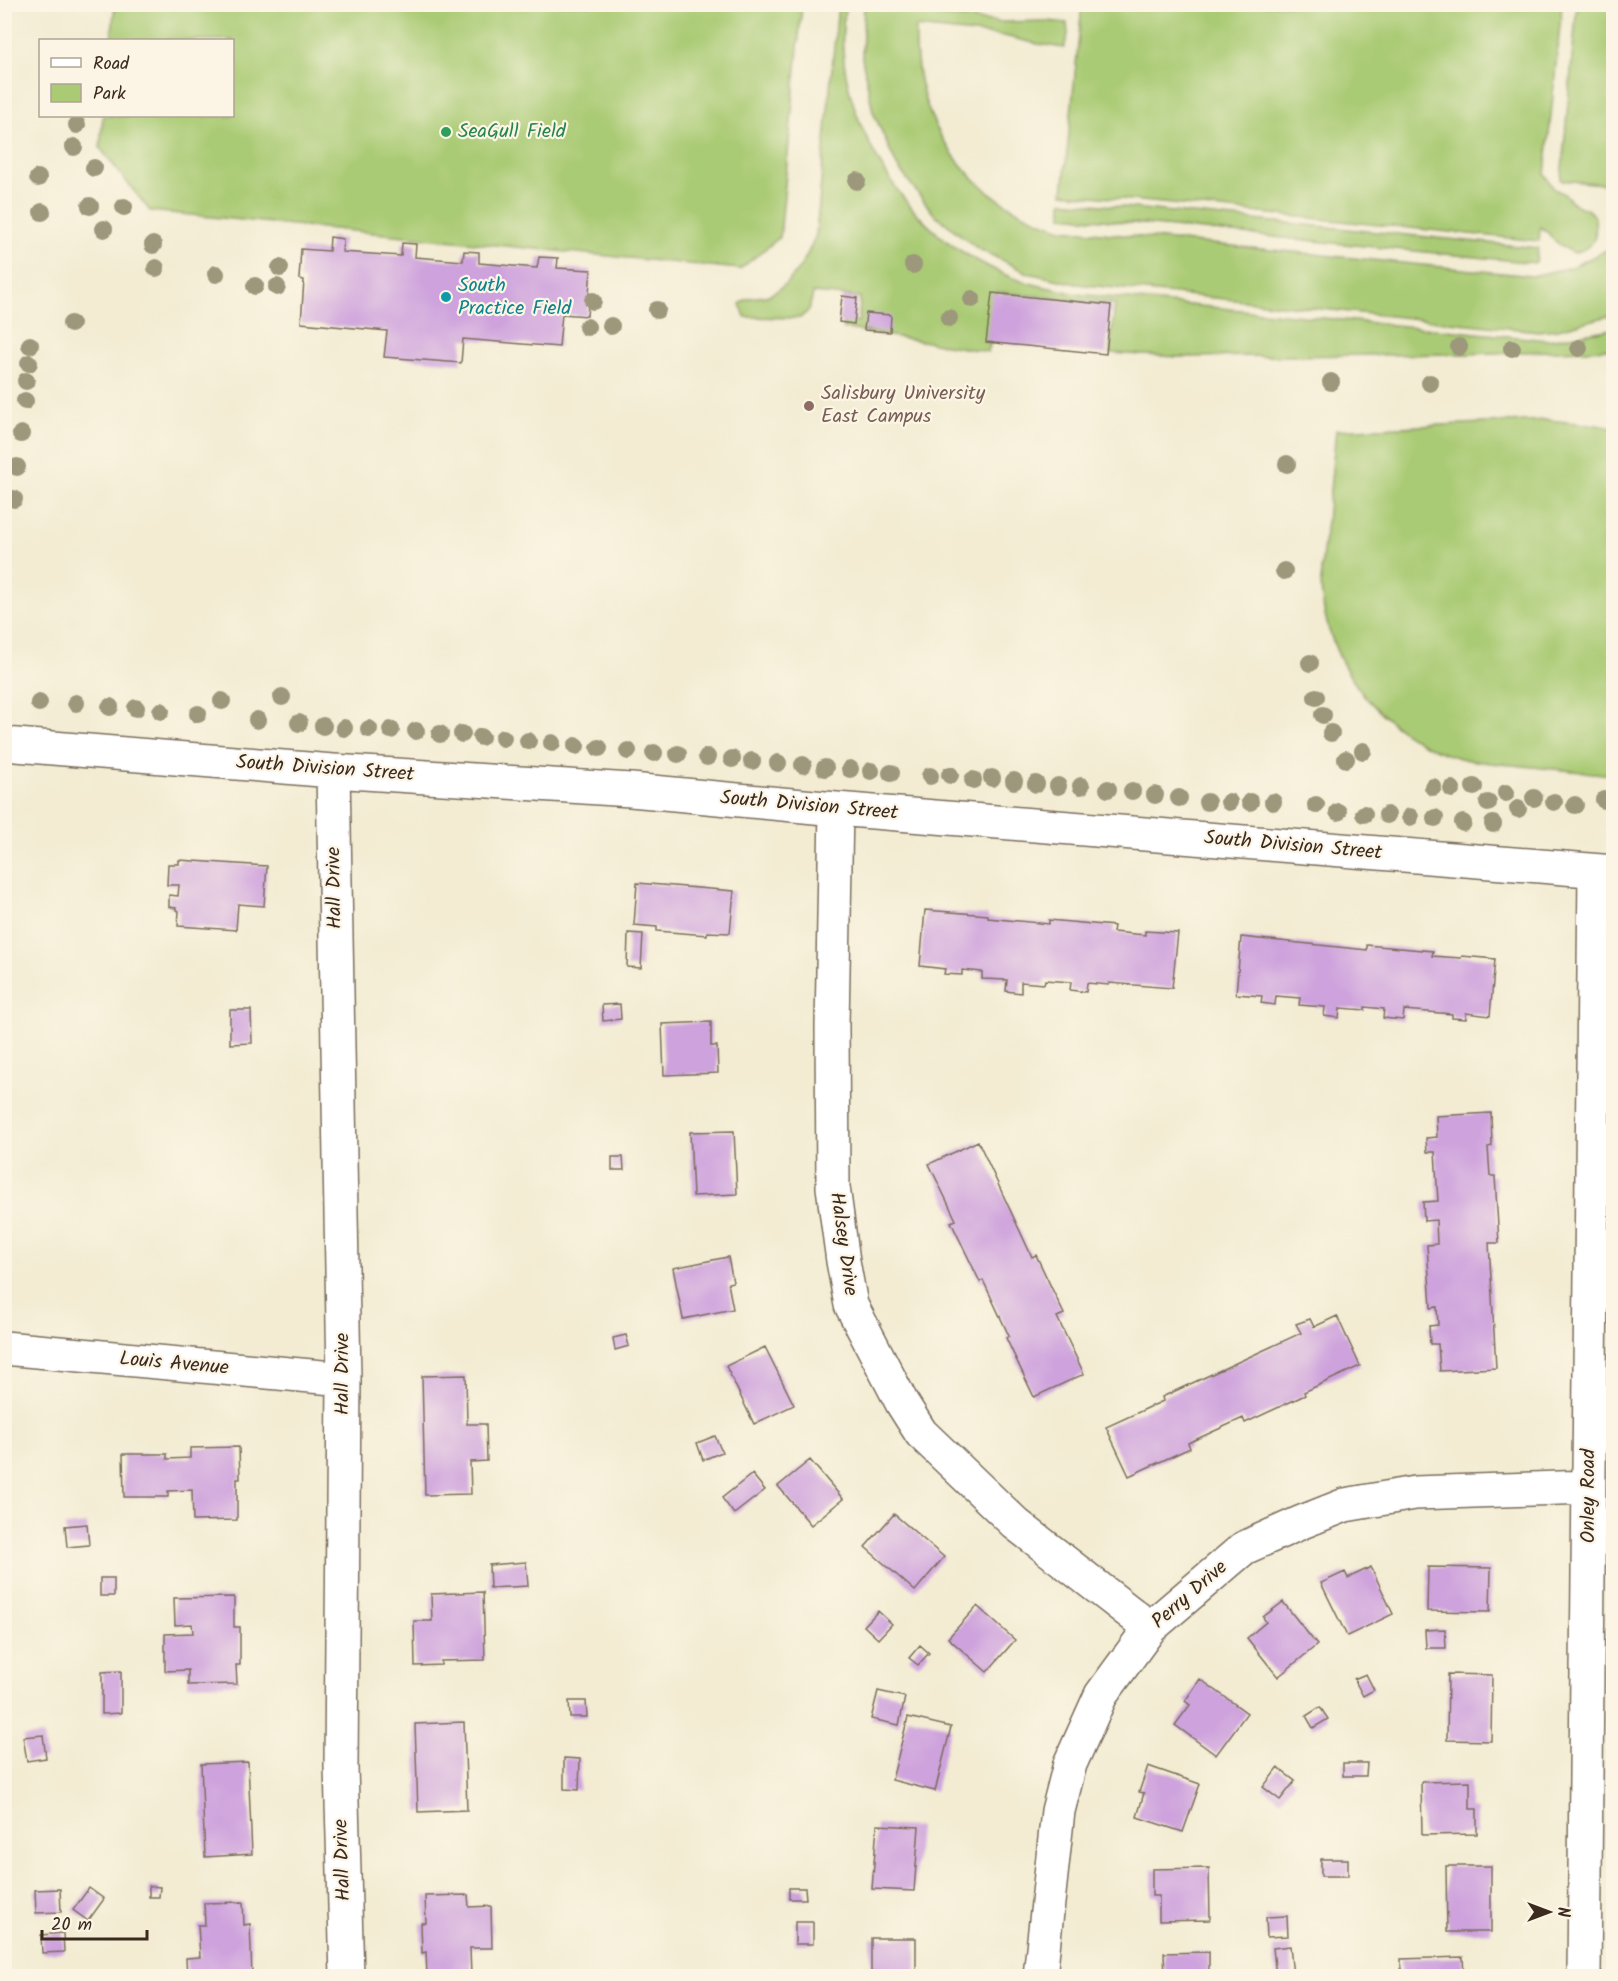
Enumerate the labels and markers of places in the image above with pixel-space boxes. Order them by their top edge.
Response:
place label: SeaGull Field [458,116,567,148]
marker: SeaGull Field [439,125,453,139]
place label: South Practice Field [458,270,572,325]
marker: South Practice Field [439,290,453,304]
place label: Salisbury University East Campus [821,378,986,433]
marker: Salisbury University East Campus [802,399,816,413]

